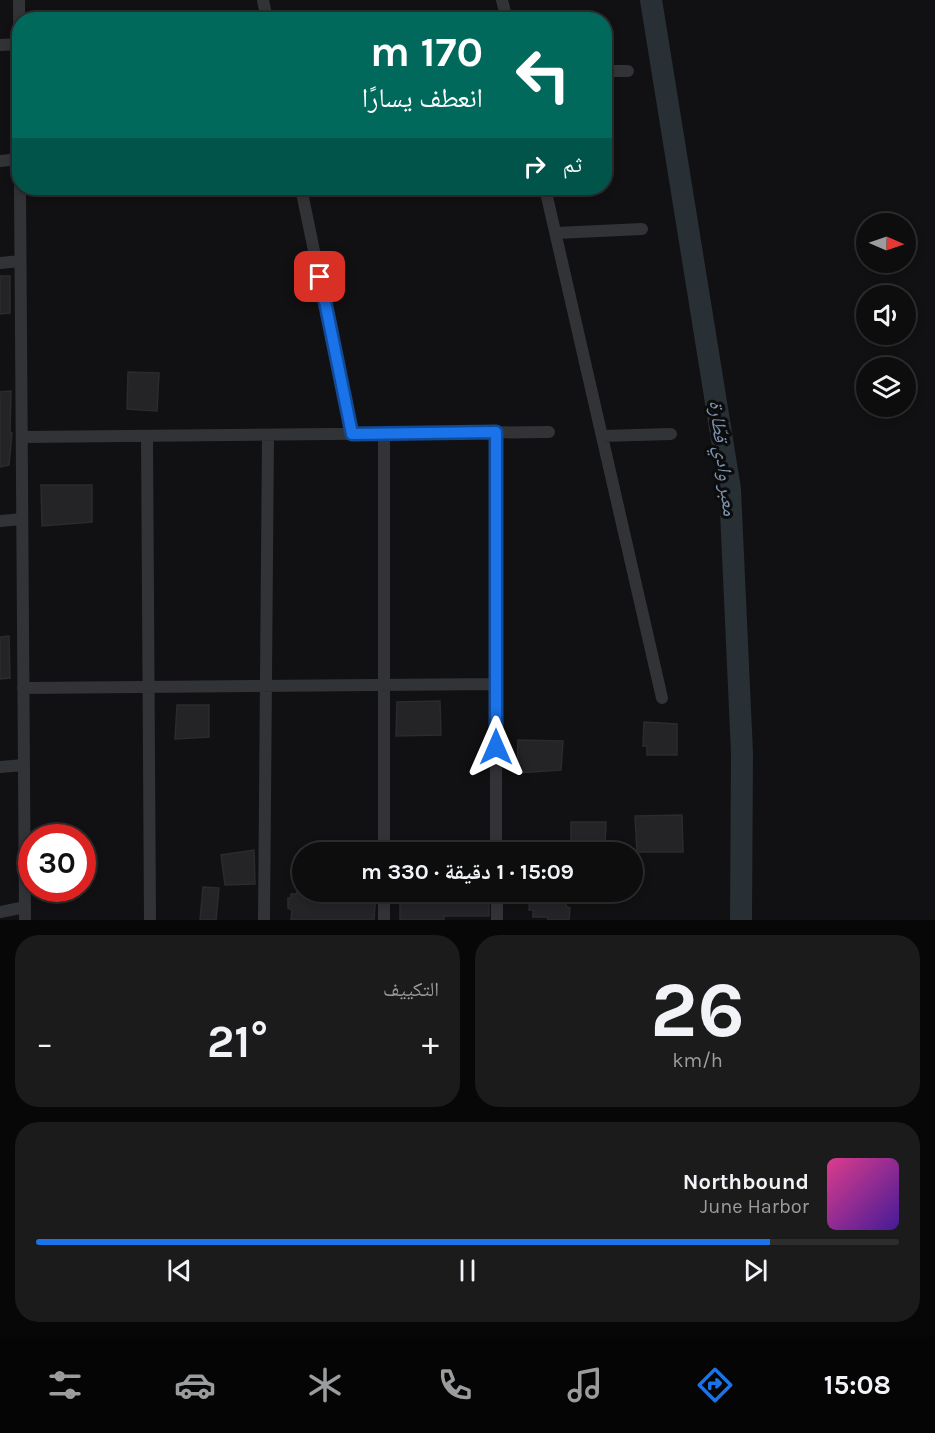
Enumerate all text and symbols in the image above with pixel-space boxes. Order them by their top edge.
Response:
text: 170 m [370,27,483,77]
icon: left [504,36,582,114]
text: انعطف يسارًا [362,82,483,114]
icon: right [518,150,551,183]
text: ثم [563,152,582,178]
north arrow [856,213,916,273]
map controls [856,213,916,417]
pin [294,251,345,302]
icon: arrive [303,260,336,293]
button: sound [856,285,916,345]
button: layers [856,357,916,417]
water label: معبر وادي قطّارة [700,399,742,518]
position arrow [464,715,528,779]
speed limit sign: 30 [18,824,96,902]
text: 15:09 · 1 دقيقة · 330 m [361,859,574,885]
text: 26 [650,964,745,1056]
text: التكييف [383,978,439,1001]
text: 21° [207,1016,268,1068]
text: − [36,1024,53,1062]
text: + [422,1024,439,1062]
text: km/h [672,1049,723,1072]
text: Northbound [683,1169,809,1195]
text: June Harbor [700,1195,809,1218]
icon: previous [163,1254,196,1287]
icon: pause [451,1254,484,1287]
icon: next [739,1254,772,1287]
icon: filters [44,1364,86,1406]
icon: car [174,1364,216,1406]
icon: climate [304,1364,346,1406]
icon: phone [434,1364,476,1406]
icon: music [564,1364,606,1406]
icon: directions [694,1364,736,1406]
text: 15:08 [824,1369,891,1401]

